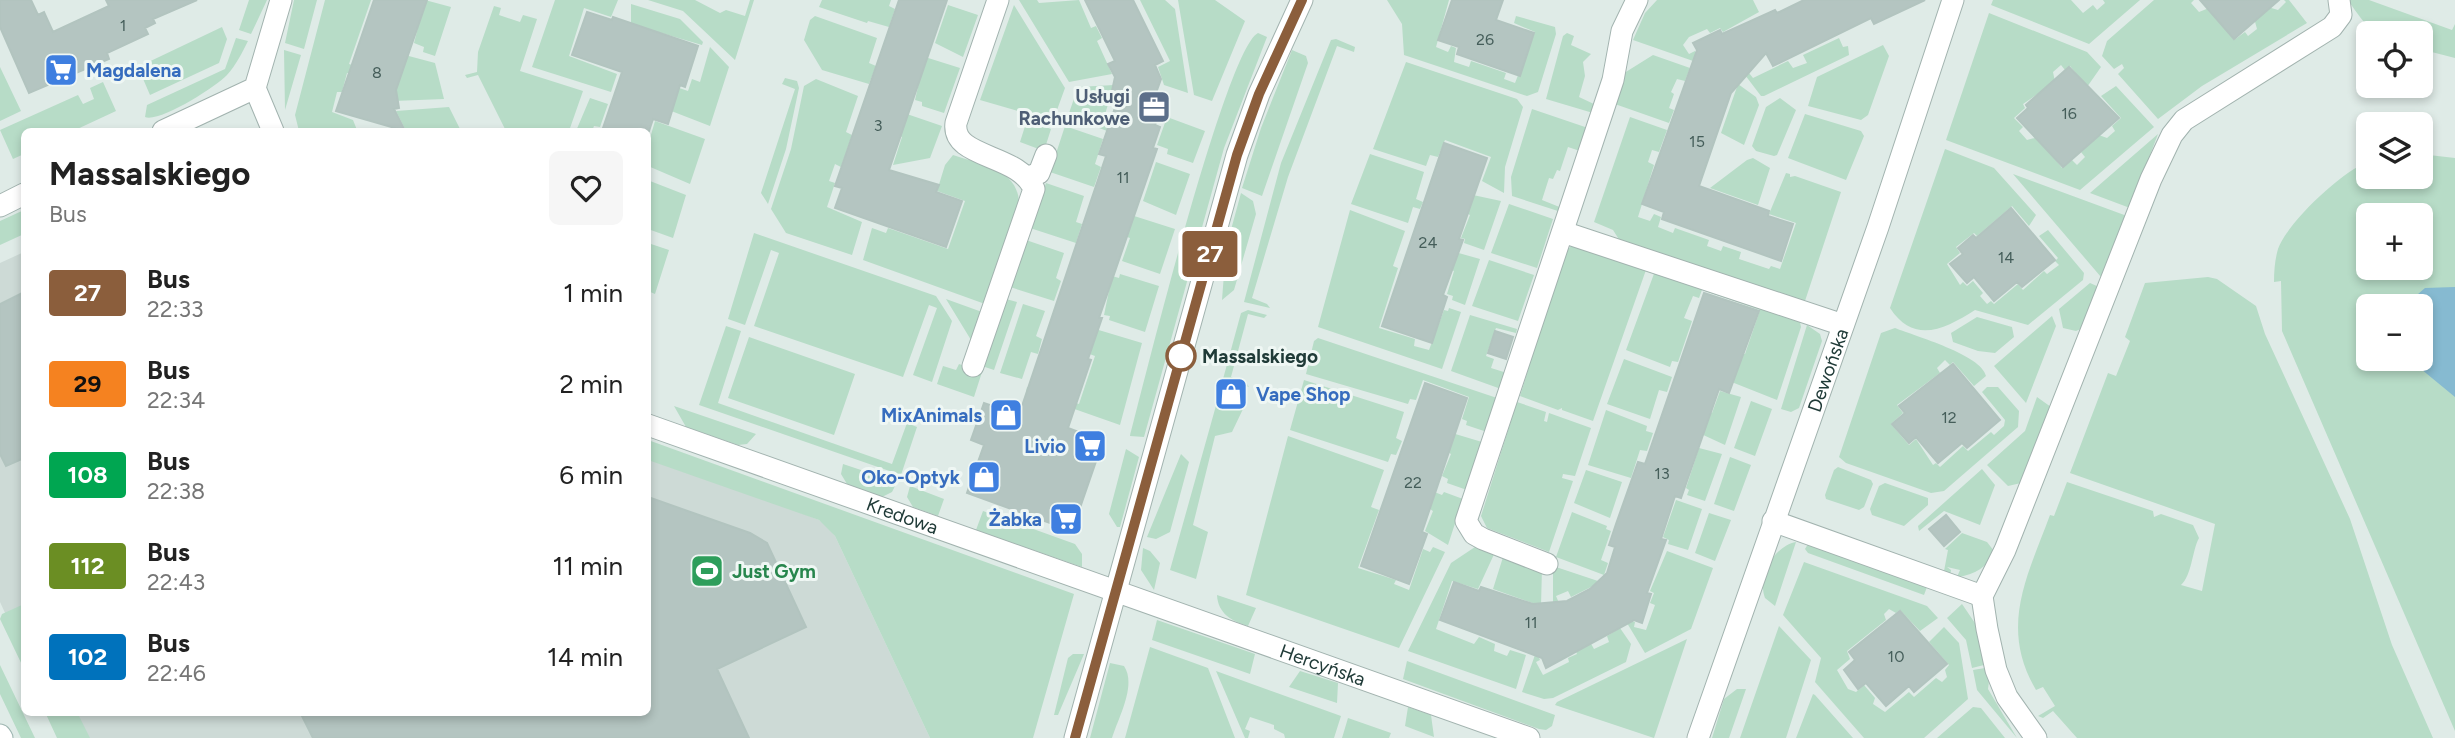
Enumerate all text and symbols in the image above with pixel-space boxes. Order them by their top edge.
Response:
house number: 1 [120,16,126,35]
map controls [2356,21,2433,371]
button: locate [2356,21,2433,98]
house number: 26 [1476,30,1494,49]
supermarket icon: Magdalena [42,51,80,89]
place label: Magdalena [86,59,181,82]
house number: 8 [372,63,382,82]
place label: Usługi Rachunkowe [1018,85,1130,130]
office icon: Usługi Rachunkowe [1135,88,1173,126]
house number: 16 [2061,104,2077,123]
button: layers [2356,112,2433,189]
house number: 3 [874,116,882,135]
house number: 15 [1689,132,1705,151]
button: heart [549,151,623,225]
text: Massalskiego [49,154,250,193]
house number: 11 [1116,168,1130,187]
text: Bus [49,200,87,228]
button: + [2356,203,2433,280]
line badge: 27 [1178,231,1242,277]
house number: 24 [1419,233,1437,252]
text: 27 [1196,239,1224,268]
house number: 14 [1998,248,2014,267]
text: Bus [147,263,190,295]
text: 1 min [563,277,623,309]
text: 27 [74,278,101,307]
button: − [2356,294,2433,371]
text: 22:33 [147,295,204,323]
street label: Dewońska [1803,325,1853,415]
marker: Massalskiego [1166,341,1196,371]
place label: Massalskiego [1202,345,1318,368]
text: Bus [147,354,190,386]
text: 2 min [559,368,623,400]
text: 29 [74,369,101,398]
shop icon: Vape Shop [1212,375,1250,413]
place label: Vape Shop [1256,383,1350,406]
text: 22:34 [147,386,205,414]
shop icon: MixAnimals [987,396,1025,434]
place label: MixAnimals [881,404,982,427]
house number: 12 [1941,408,1957,427]
supermarket icon: Livio [1071,427,1109,465]
place label: Livio [1024,435,1066,458]
text: Bus [147,445,190,477]
shop icon: Oko-Optyk [965,458,1003,496]
text: 6 min [559,459,623,491]
text: 108 [67,460,108,489]
house number: 13 [1654,464,1670,483]
place label: Oko-Optyk [861,466,961,489]
house number: 22 [1404,473,1422,492]
text: 22:38 [147,477,205,505]
street label: Kredowa [863,493,941,539]
supermarket icon: Żabka [1047,500,1085,538]
place label: Żabka [989,508,1042,531]
text: Bus [147,536,190,568]
text: 11 min [552,550,623,582]
text: 112 [70,551,105,580]
sports icon: Just Gym [688,552,726,590]
place label: Just Gym [732,560,816,583]
text: 22:43 [147,568,205,596]
house number: 11 [1524,613,1538,632]
text: Bus [147,627,190,659]
street label: Hercyńska [1277,639,1368,691]
text: 14 min [547,641,623,673]
text: 102 [68,642,107,671]
house number: 10 [1888,647,1904,666]
text: 22:46 [147,659,206,687]

